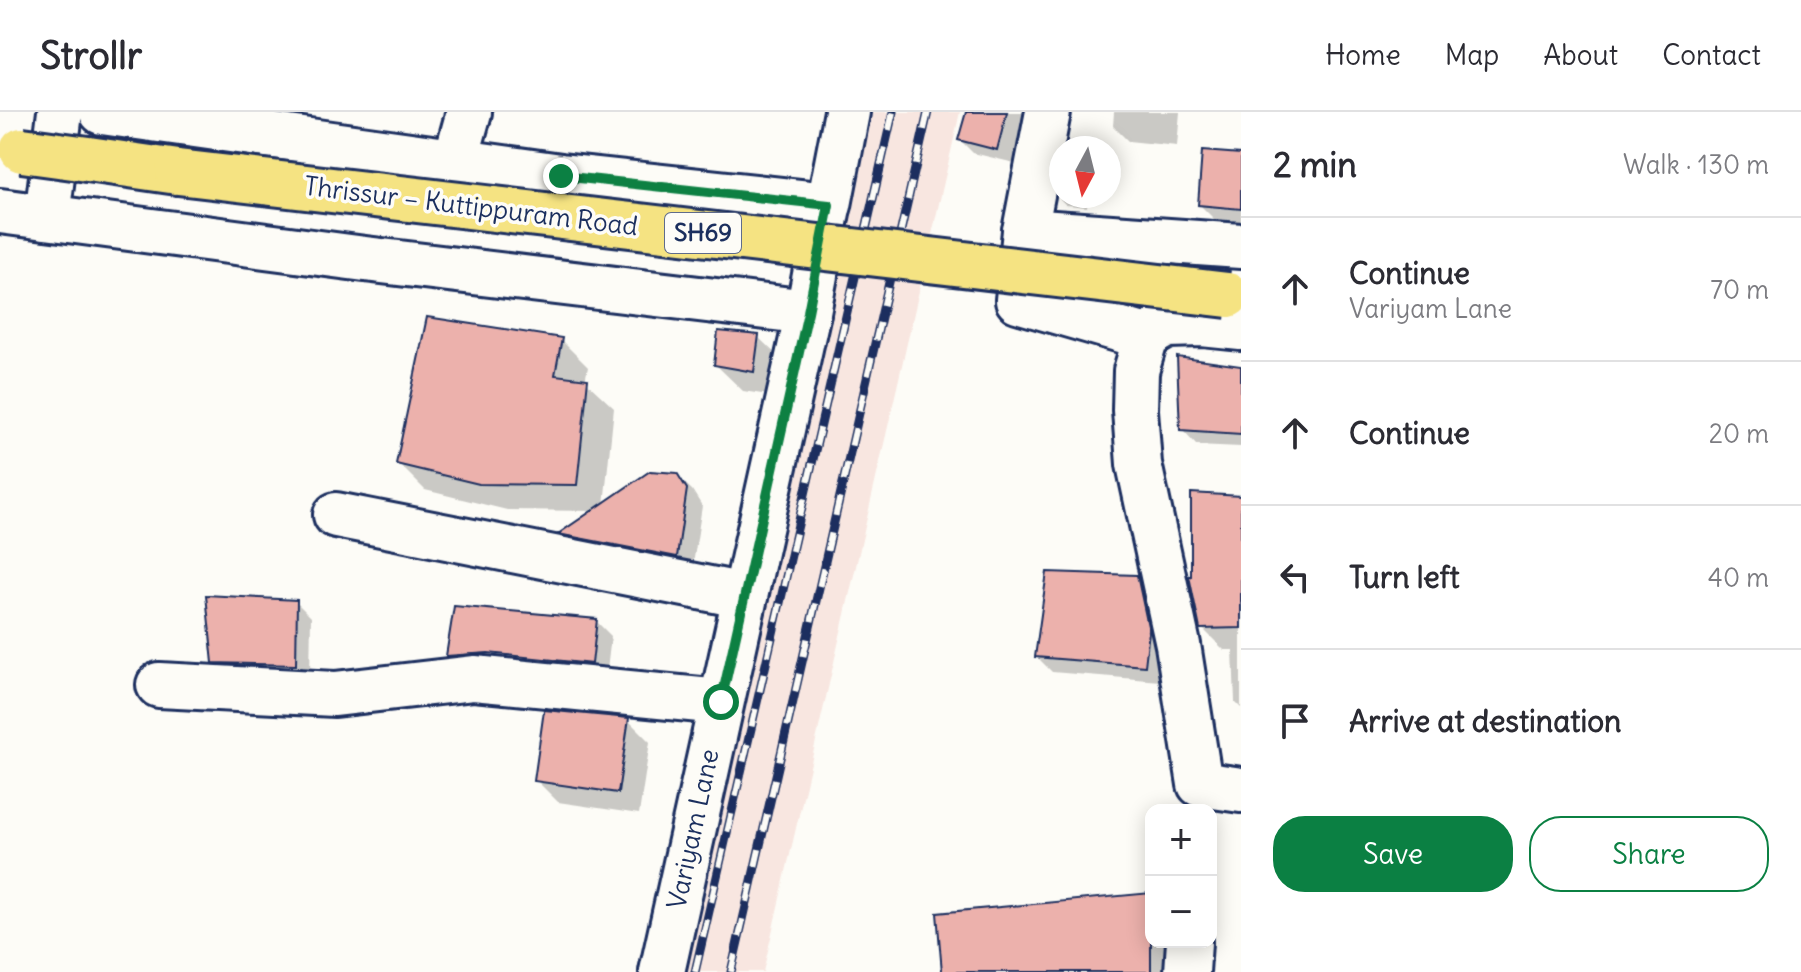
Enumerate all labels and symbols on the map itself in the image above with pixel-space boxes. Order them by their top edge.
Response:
north arrow [1049,136,1121,208]
route end [543,158,579,194]
street label: Thrissur – Kuttippuram Road [302,169,640,242]
road number: SH69 [665,213,741,253]
route start [703,684,739,720]
street label: Variyam Lane [659,746,726,912]

